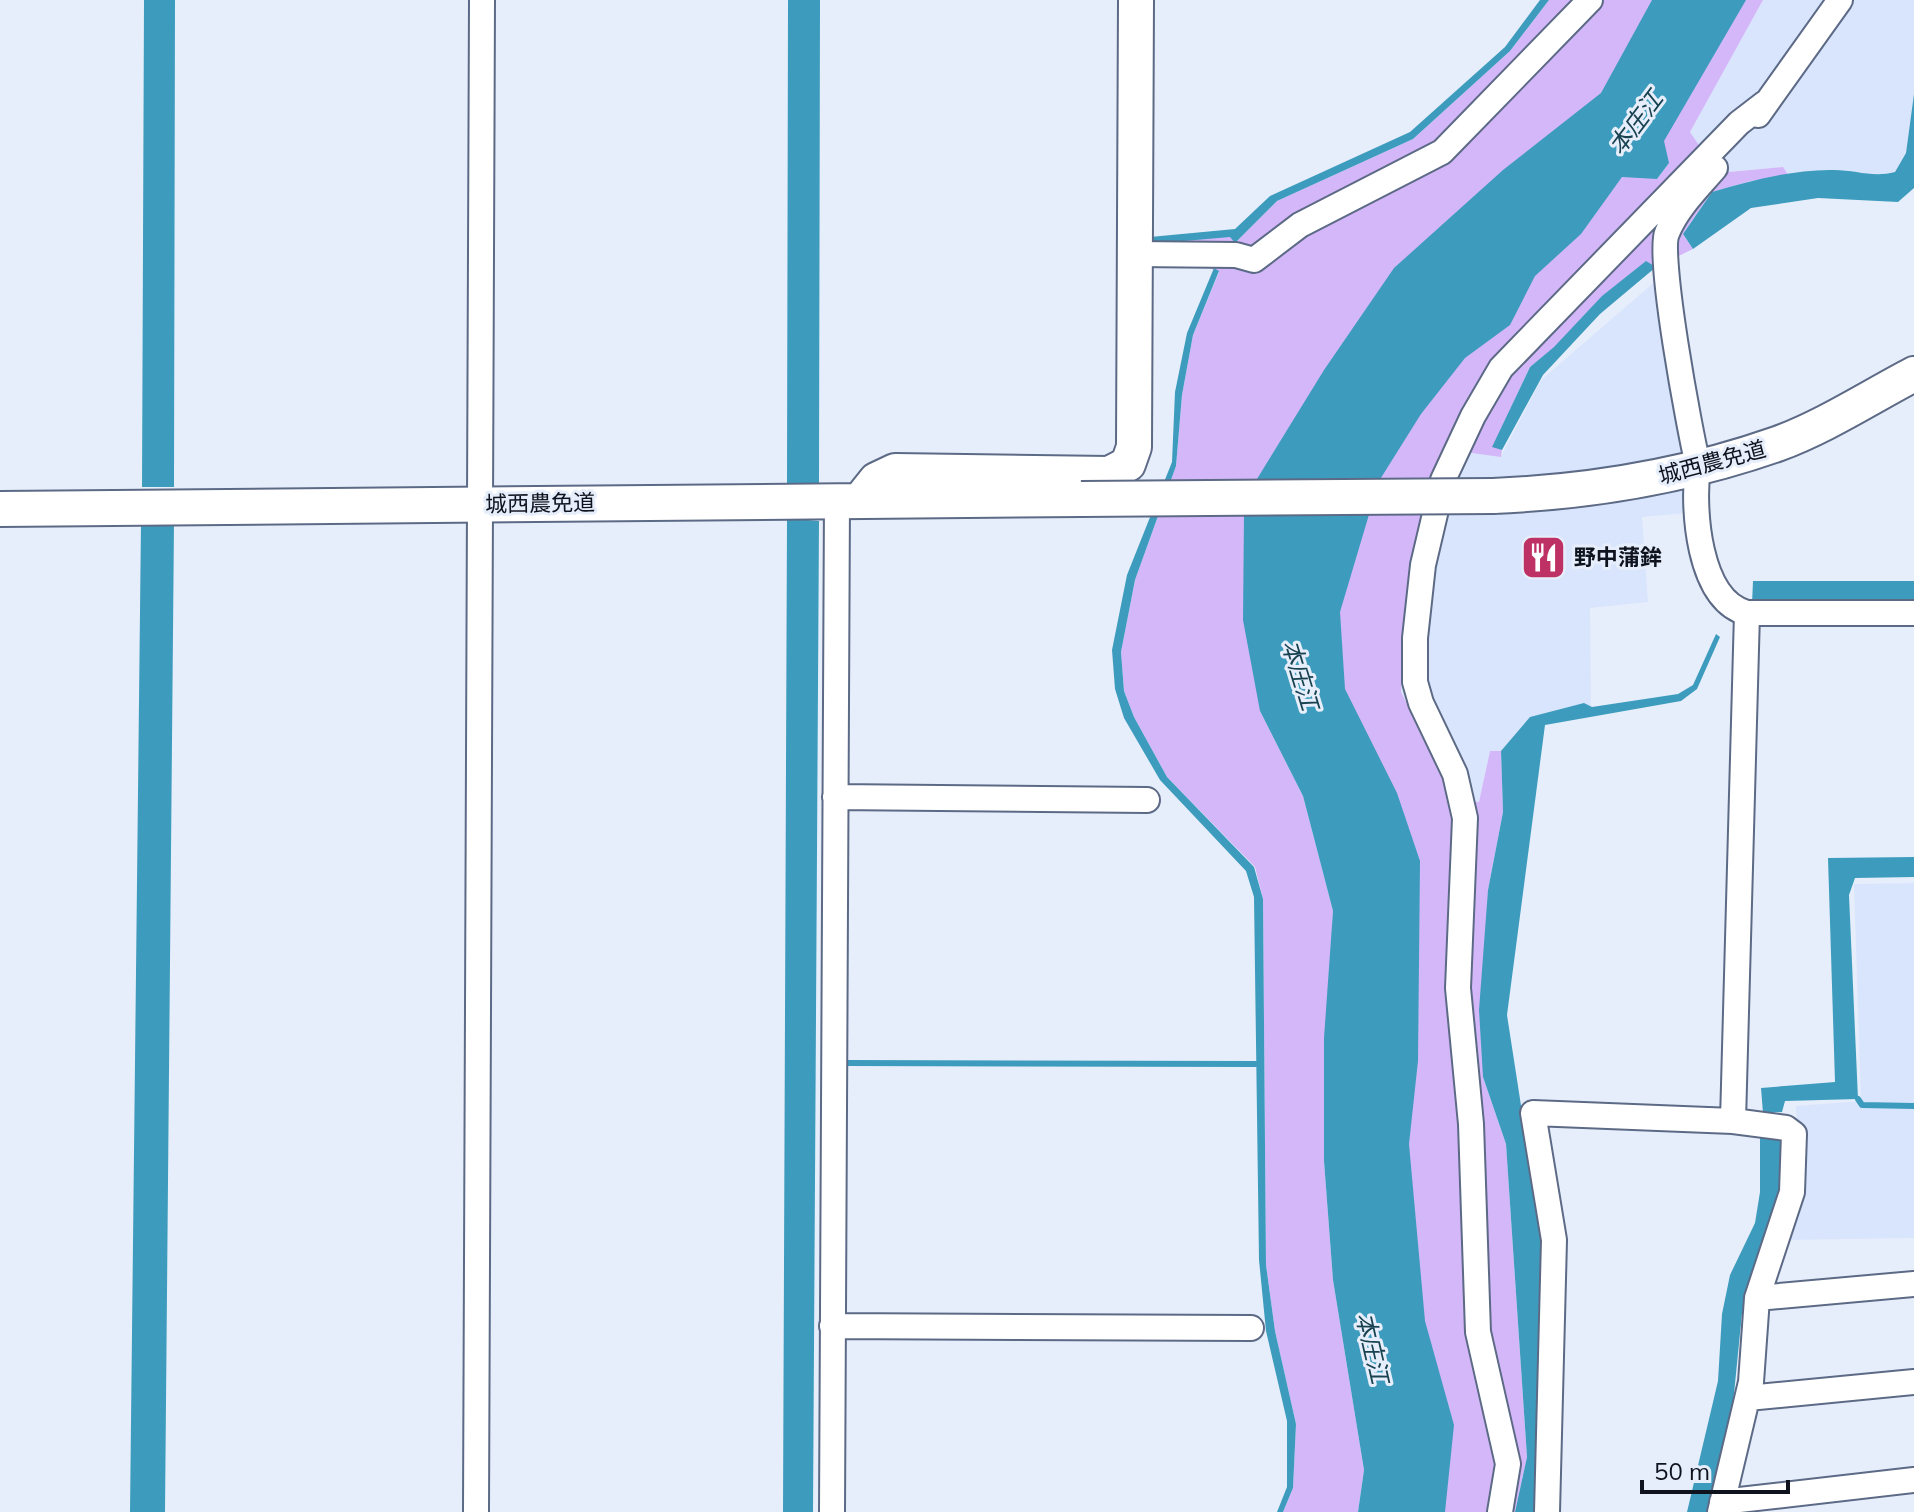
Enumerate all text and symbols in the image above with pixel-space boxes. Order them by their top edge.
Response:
water label: 本庄江 [1602,82,1671,160]
street label: 城西農免道 [1655,434,1769,490]
street label: 城西農免道 [485,488,595,518]
restaurant icon: 野中蒲鉾 [1519,533,1567,581]
place label: 野中蒲鉾 [1574,543,1662,571]
water label: 本庄江 [1276,636,1327,716]
water label: 本庄江 [1350,1309,1396,1389]
scale bar [1642,1444,1788,1494]
text: 50 m [1654,1456,1710,1486]

